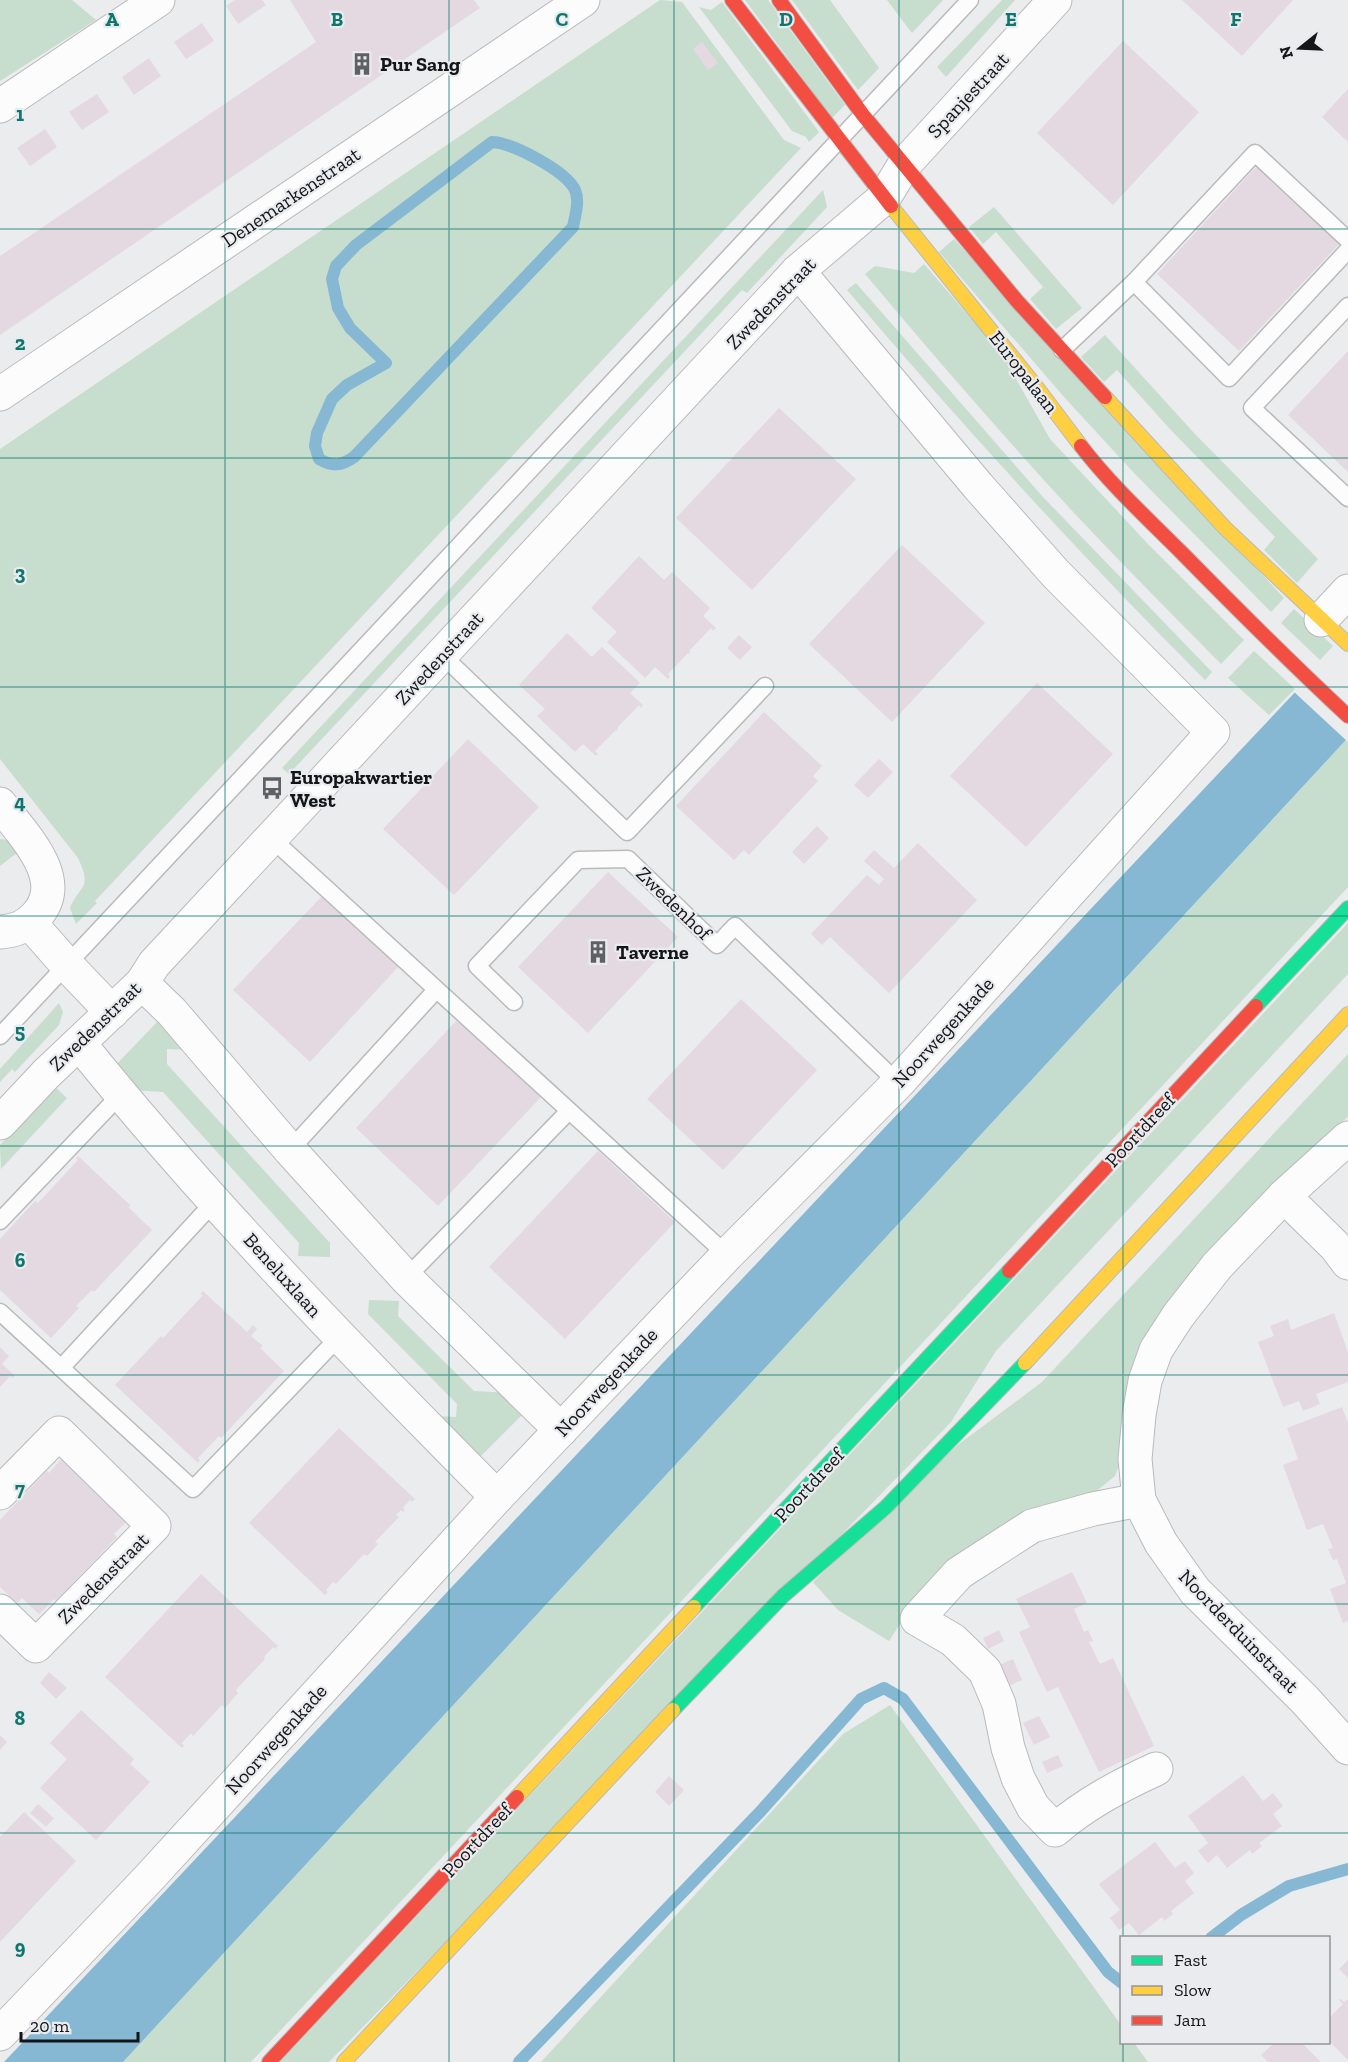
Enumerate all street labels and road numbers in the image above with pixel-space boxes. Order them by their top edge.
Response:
street label: Spanjestraat [922,47,1014,143]
street label: Denemarkenstraat [217,141,365,252]
street label: Zwedenstraat [721,252,821,354]
street label: Europalaan [984,326,1064,419]
street label: Zwedenstraat [390,606,489,710]
street label: Zwedenhof [631,861,718,946]
street label: Noorwegenkade [887,972,999,1092]
street label: Zwedenstraat [44,976,146,1076]
street label: Poortdreef [1100,1087,1181,1172]
street label: Beneluxlaan [239,1228,327,1323]
street label: Noorwegenkade [549,1323,663,1441]
street label: Poortdreef [769,1442,850,1527]
street label: Zwedenstraat [53,1527,154,1628]
street label: Noorderduinstraat [1174,1564,1305,1698]
street label: Noorwegenkade [220,1679,332,1799]
street label: Poortdreef [437,1797,518,1882]

